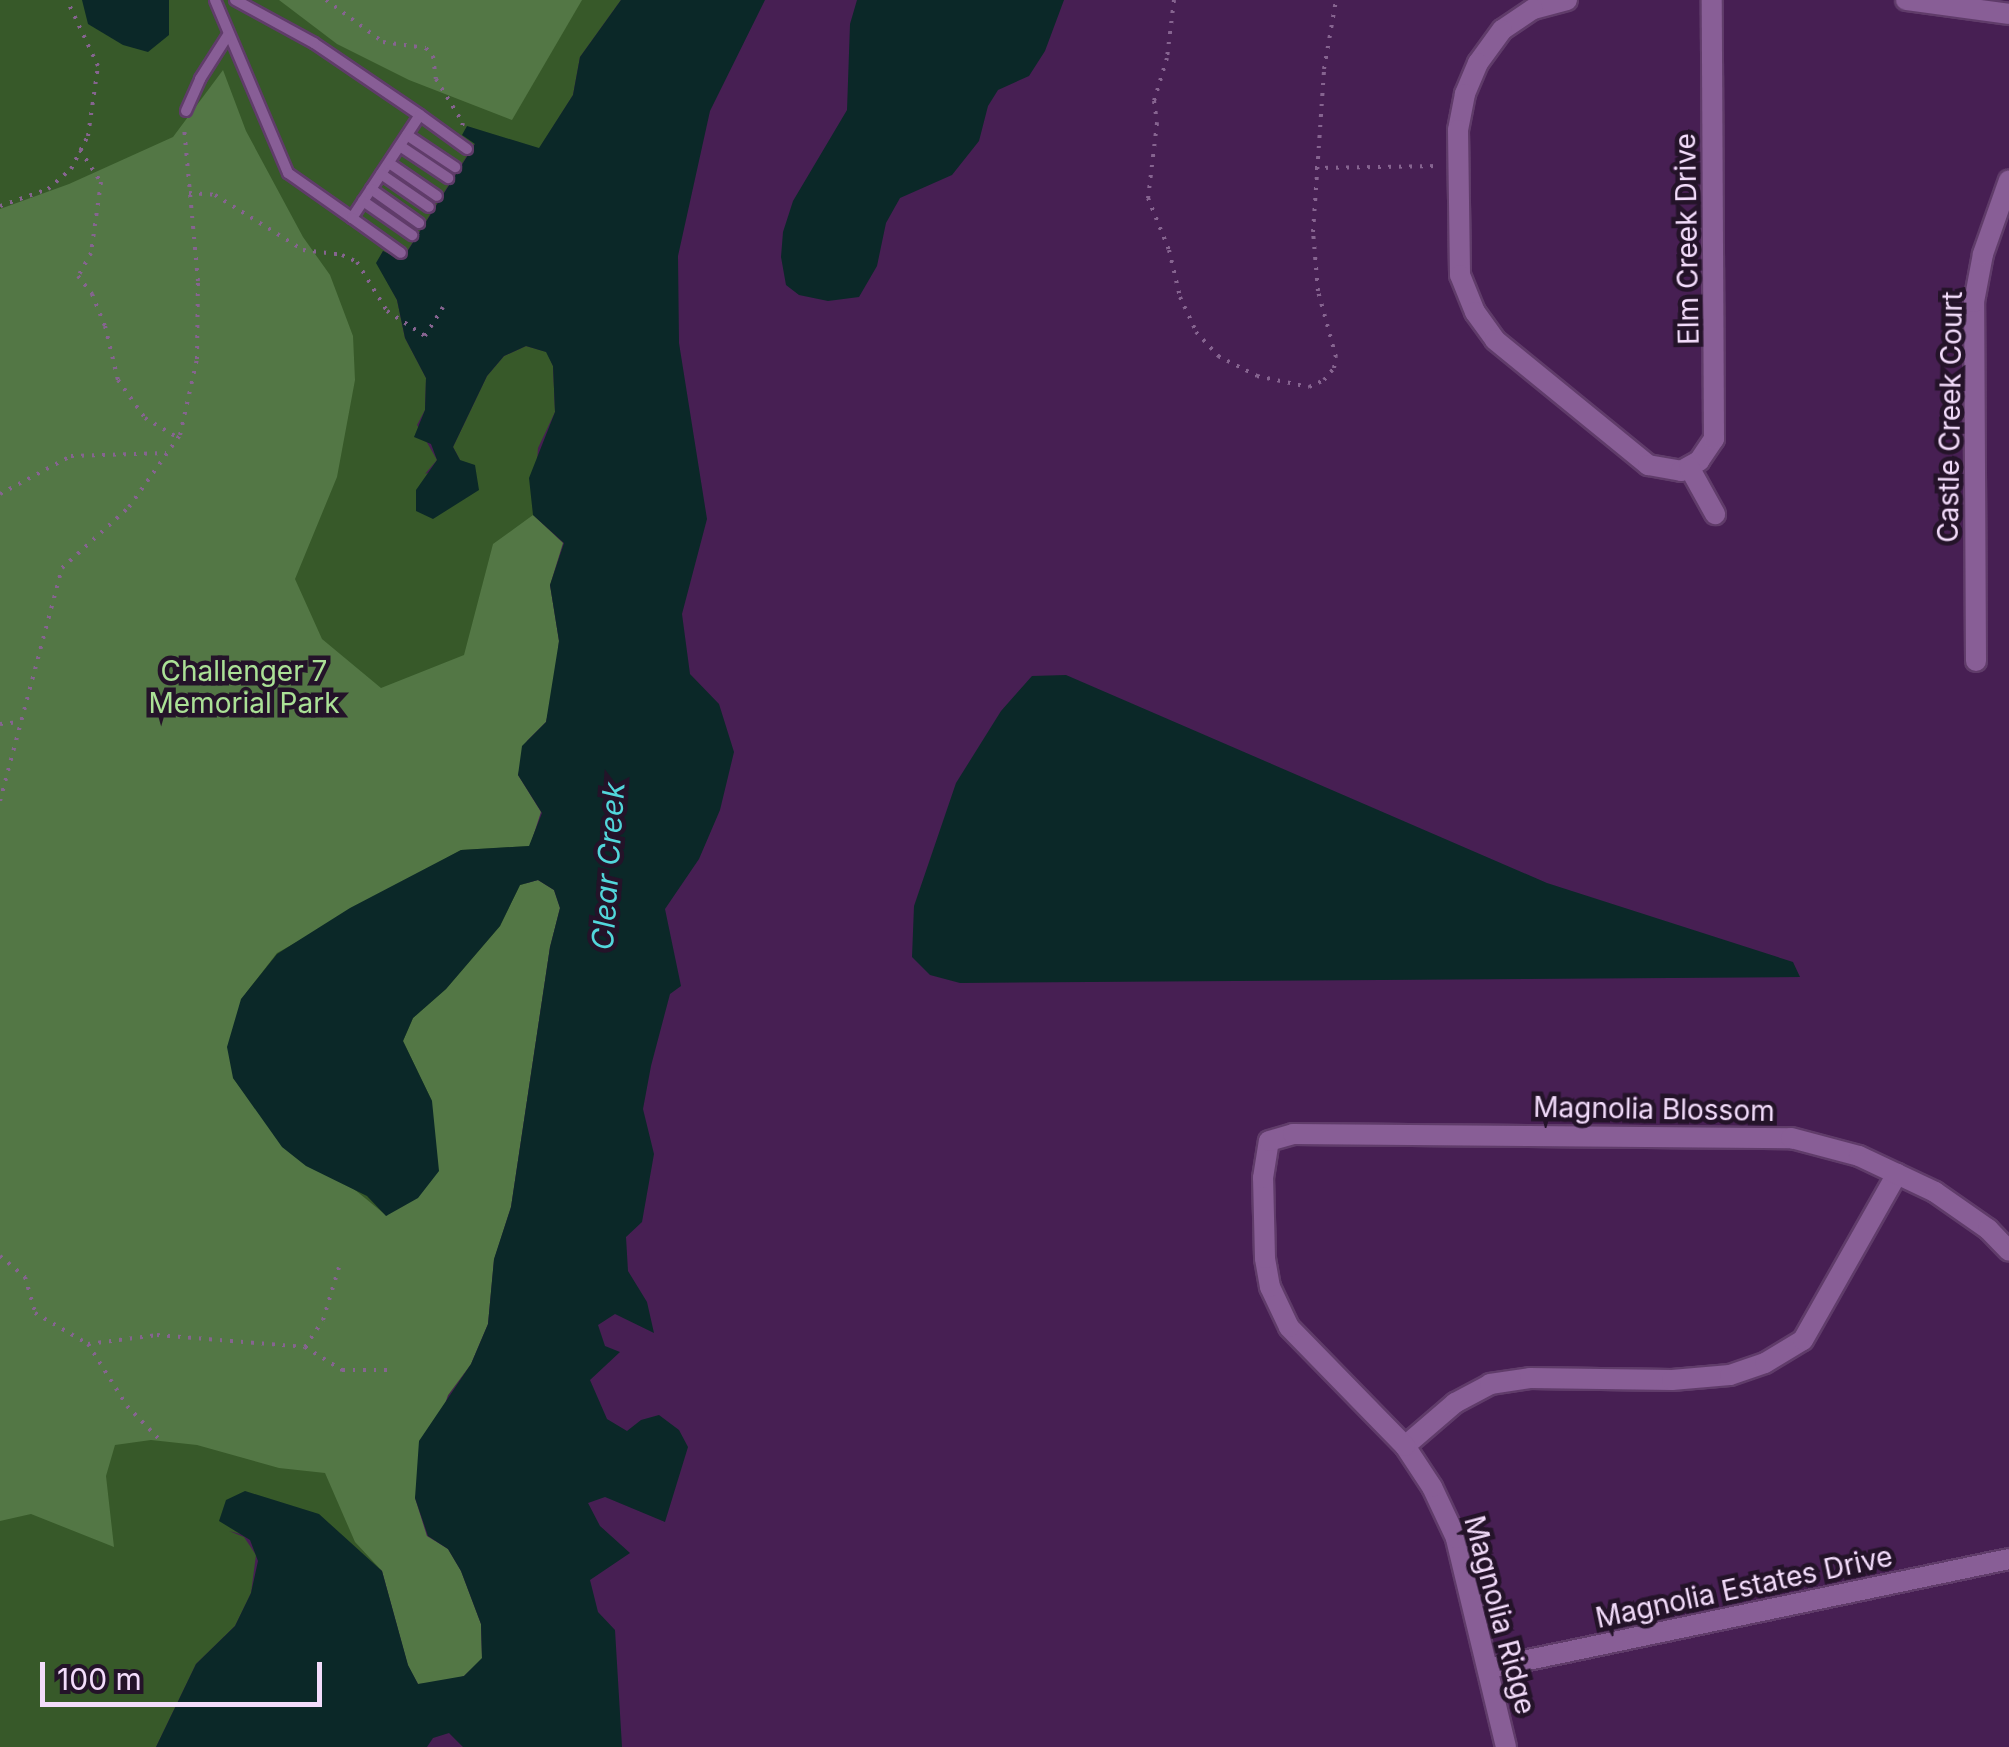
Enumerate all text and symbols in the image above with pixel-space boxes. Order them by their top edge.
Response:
street label: Elm Creek Drive [1668,133,1706,345]
street label: Castle Creek Court [1931,291,1969,543]
park label: Challenger 7 Memorial Park [148,654,340,720]
water label: Clear Creek [584,781,632,951]
street label: Magnolia Blossom [1533,1090,1775,1128]
street label: Magnolia Ridge [1457,1512,1543,1718]
street label: Magnolia Estates Drive [1592,1539,1896,1635]
scale bar [45,1642,328,1704]
text: 100 m [57,1661,142,1697]

